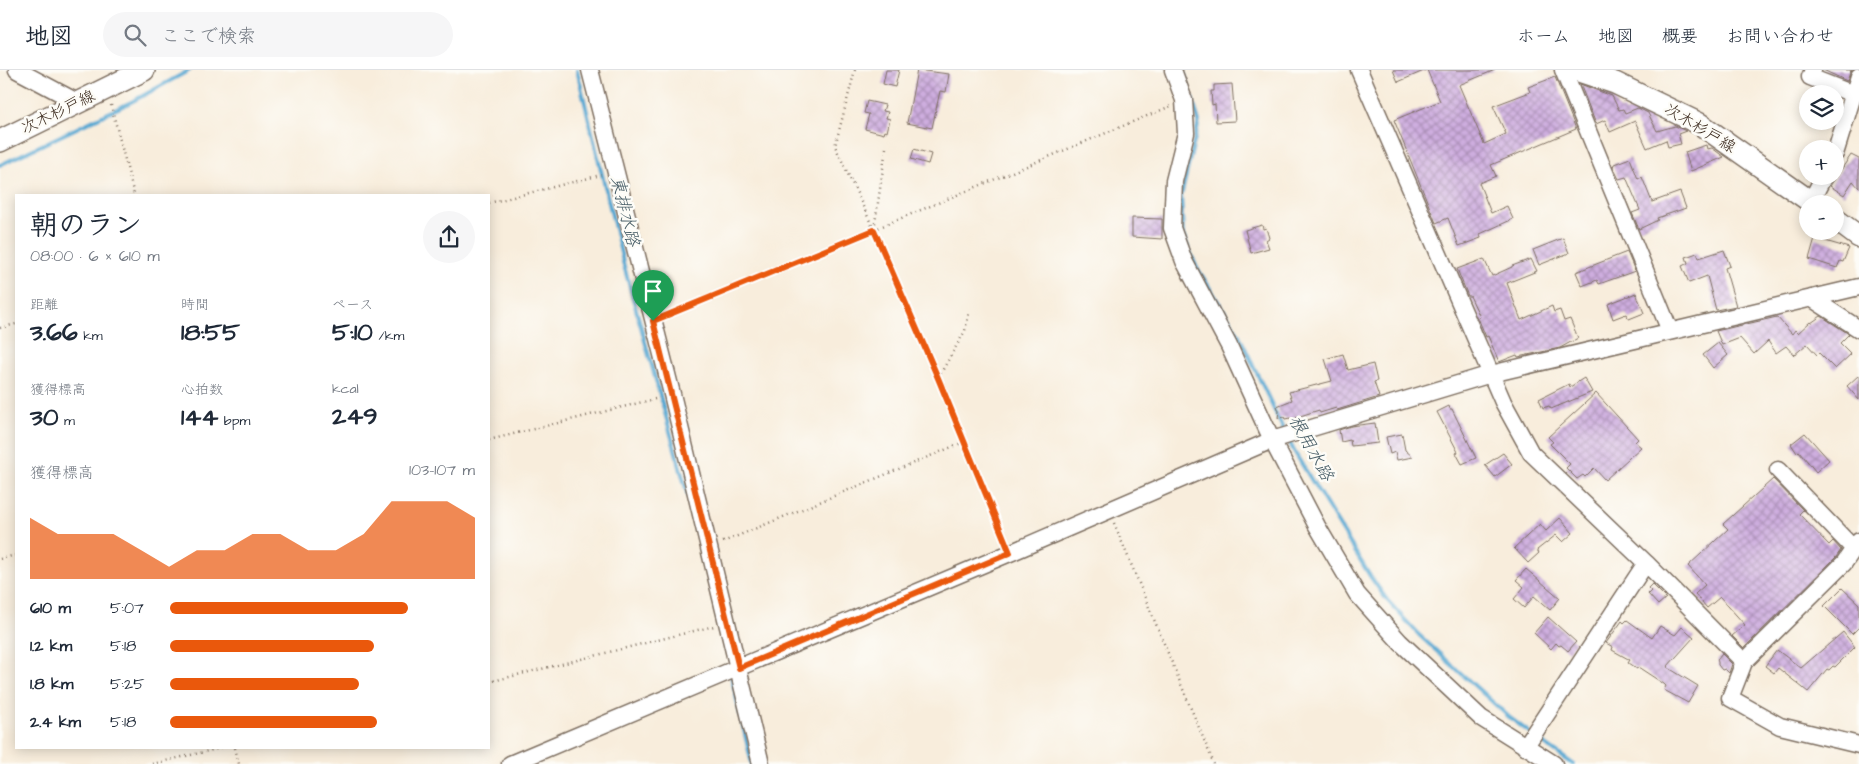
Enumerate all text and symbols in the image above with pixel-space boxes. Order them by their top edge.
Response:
search box [103,12,453,57]
text: 地図 [25,20,73,54]
icon: search [121,21,149,49]
text: ここで検索 [161,23,256,50]
text: ホーム [1517,24,1570,49]
text: 地図 [1598,24,1634,49]
text: 概要 [1662,24,1698,49]
text: お問い合わせ [1726,24,1834,49]
street label: 次木杉戸線 [17,85,99,139]
map controls [1799,85,1844,240]
button: layers [1799,85,1844,130]
street label: 次木杉戸線 [1660,98,1740,158]
button: + [1799,140,1844,185]
water label: 東排水路 [604,173,646,250]
button: − [1799,195,1844,240]
text: 朝のラン [30,206,142,245]
button: share [423,211,475,263]
text: 08:00 · 6 × 610 m [30,245,160,267]
pin [632,270,674,321]
icon: arrive [639,277,667,305]
text: 距離 [30,295,58,315]
text: 時間 [181,295,209,315]
text: ペース [332,295,373,315]
text: 3.66 [30,315,78,350]
text: 18:55 [181,315,240,350]
text: 5:10 [332,315,373,350]
text: km [78,326,103,346]
text: /km [373,326,404,346]
text: kcal [332,379,359,399]
text: 獲得標高 [30,380,86,400]
text: 心拍数 [181,380,223,400]
text: 249 [332,399,378,434]
text: 30 [30,400,59,435]
text: 144 [181,400,218,435]
water label: 根用水路 [1283,410,1340,486]
text: m [59,411,75,431]
text: bpm [218,411,250,431]
text: 103–107 m [409,459,475,481]
text: 獲得標高 [30,462,94,484]
text: 610 m [30,597,71,619]
text: 5:07 [110,597,144,619]
text: 1.2 km [30,635,72,657]
text: 5:18 [110,635,136,657]
text: 1.8 km [30,673,73,695]
text: 5:25 [110,673,144,695]
text: 2.4 km [30,711,81,733]
text: 5:18 [110,711,136,733]

